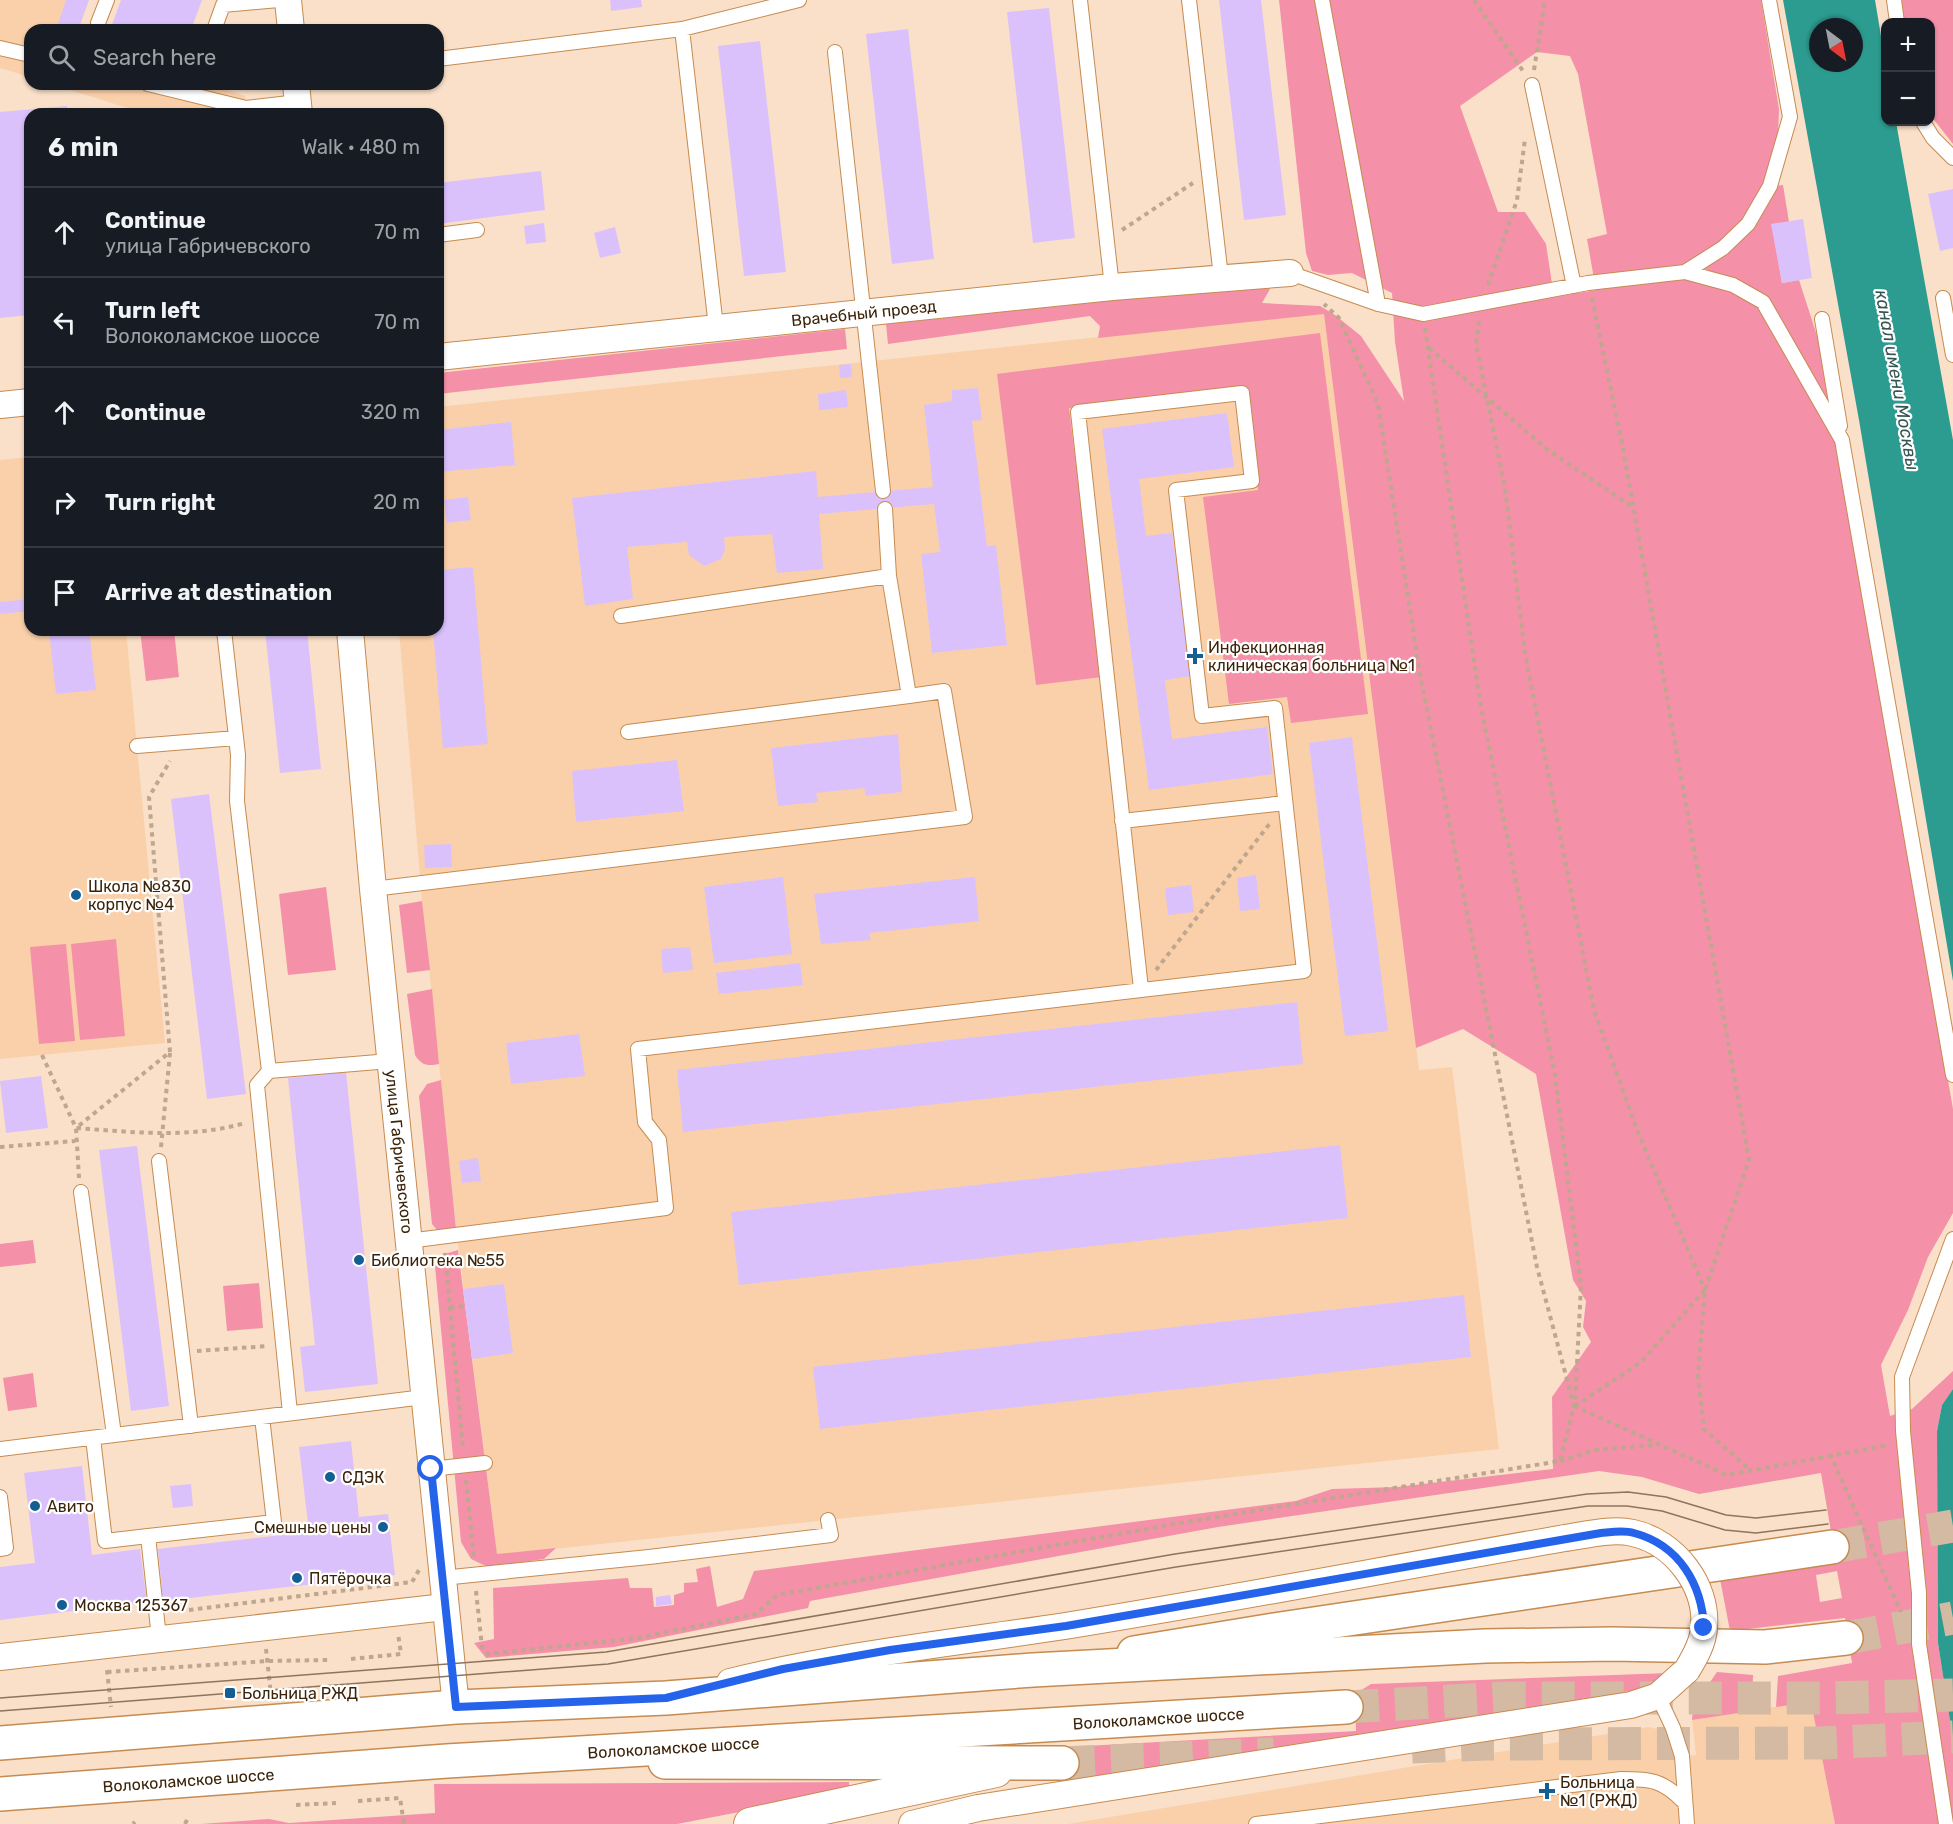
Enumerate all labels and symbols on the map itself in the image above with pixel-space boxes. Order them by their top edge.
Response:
north arrow [1809,18,1863,72]
water label: канал имени Москвы [1870,288,1924,472]
street label: Врачебный проезд [790,296,938,330]
place label: Инфекционная клиническая больница №1 [1208,638,1415,675]
marker: Инфекционная клиническая больница №1 [1186,647,1204,665]
place label: Школа №830 корпус №4 [88,877,191,914]
marker: Школа №830 корпус №4 [69,888,83,902]
street label: улица Габричевского [381,1069,417,1235]
place label: Библиотека №55 [371,1251,505,1270]
marker: Библиотека №55 [352,1253,366,1267]
route start [417,1455,443,1481]
place label: СДЭК [342,1468,384,1487]
marker: СДЭК [323,1470,337,1484]
place label: Авито [47,1497,94,1516]
marker: Авито [28,1499,42,1513]
place label: Смешные цены [254,1518,371,1537]
marker: Смешные цены [376,1520,390,1534]
place label: Пятёрочка [309,1569,391,1588]
marker: Пятёрочка [290,1571,304,1585]
place label: Москва 125367 [74,1596,188,1615]
marker: Москва 125367 [55,1598,69,1612]
route end [1690,1614,1716,1640]
place label: Больница РЖД [242,1684,358,1703]
marker: Больница РЖД [223,1686,237,1700]
street label: Волоколамское шоссе [1072,1704,1245,1733]
street label: Волоколамское шоссе [587,1733,760,1763]
street label: Волоколамское шоссе [102,1765,275,1796]
place label: Больница №1 (РЖД) [1560,1773,1637,1810]
marker: Больница №1 (РЖД) [1538,1782,1556,1800]

